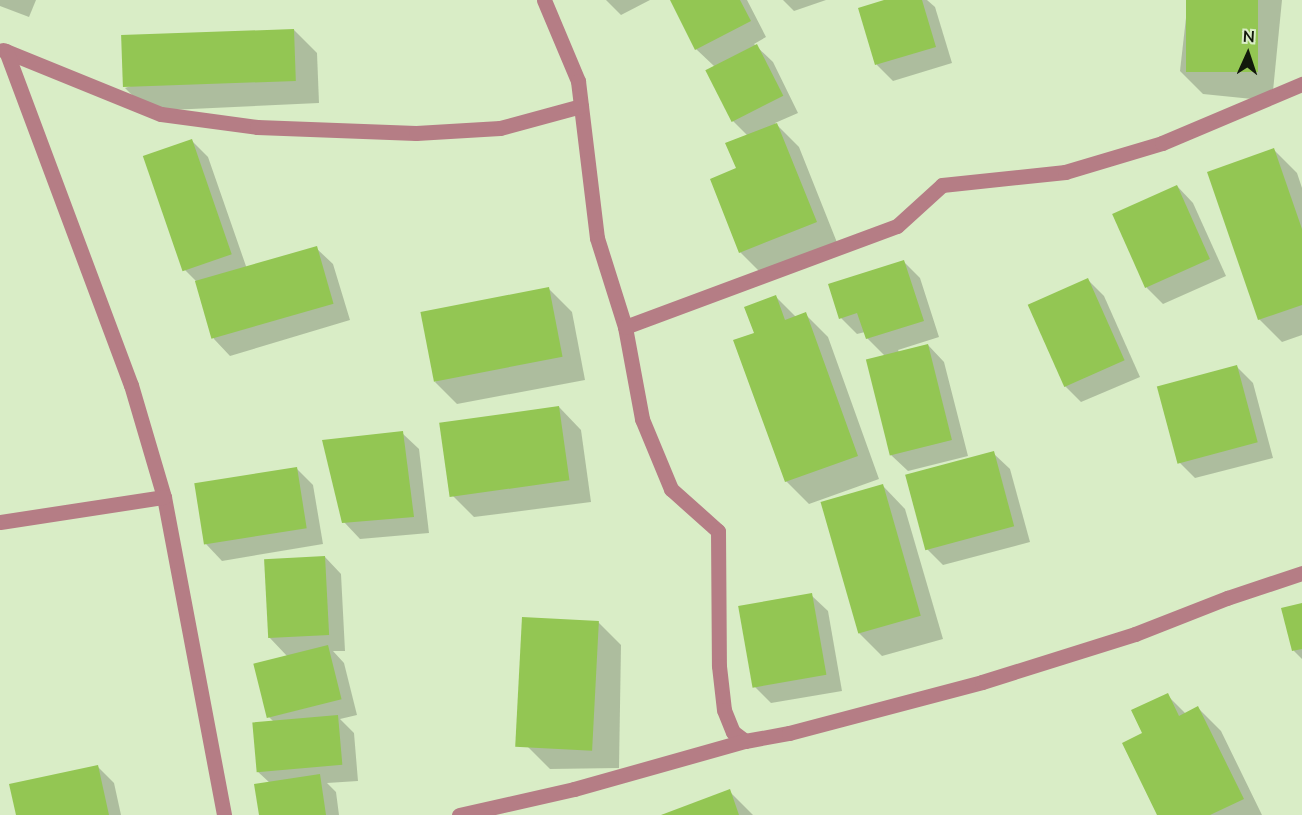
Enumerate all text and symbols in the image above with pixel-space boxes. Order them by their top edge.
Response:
north arrow [1218,24,1278,84]
text: N [1242,26,1256,46]

